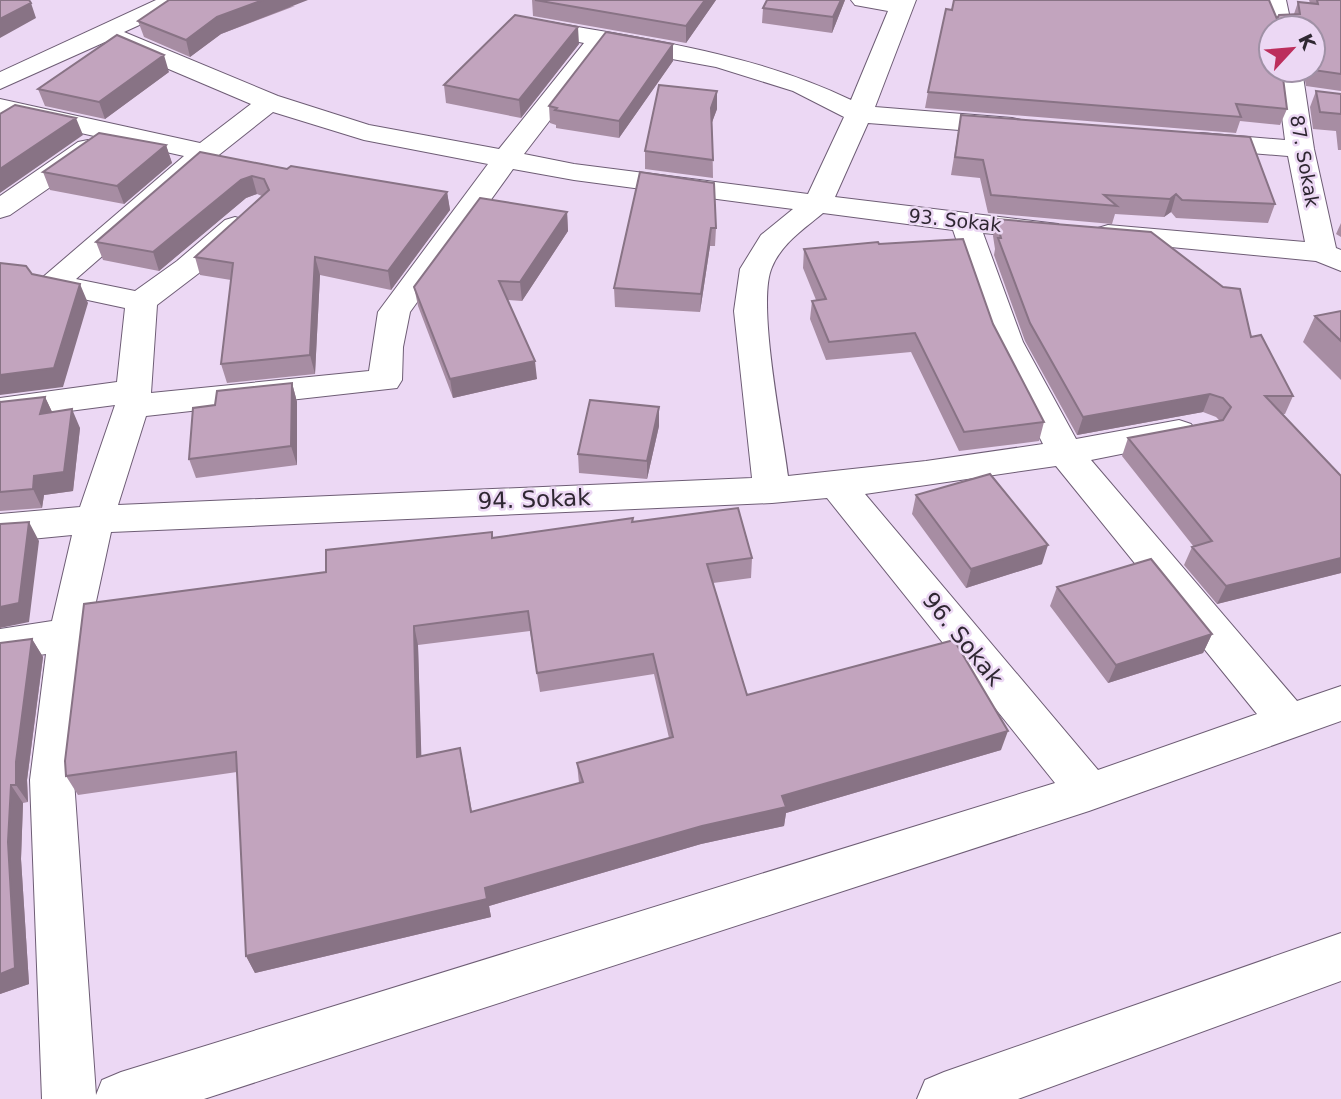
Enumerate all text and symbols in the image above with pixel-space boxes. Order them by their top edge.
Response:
north arrow [1257,14,1327,84]
text: K [1294,30,1321,54]
street label: 87. Sokak [1286,113,1324,209]
street label: 93. Sokak [907,204,1003,236]
street label: 94. Sokak [477,484,592,514]
street label: 96. Sokak [917,587,1009,692]

